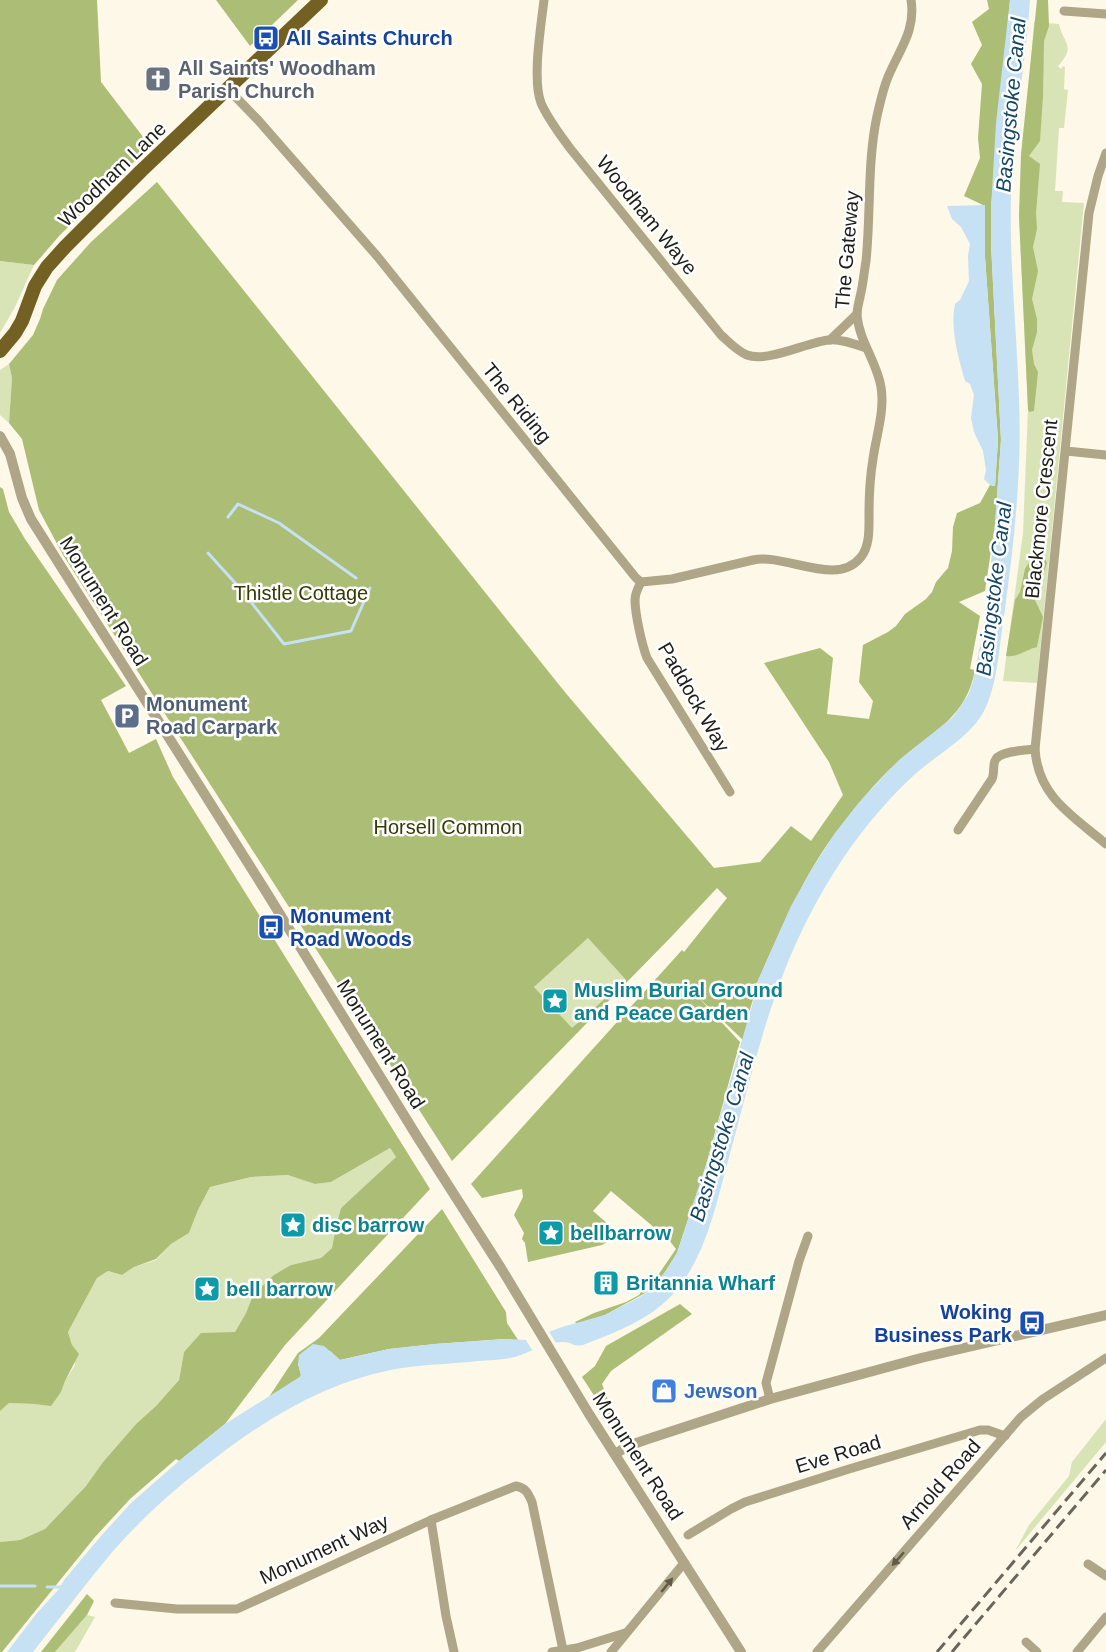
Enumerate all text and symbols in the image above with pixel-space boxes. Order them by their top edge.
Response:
water label: Basingstoke Canal [991,15,1030,193]
bus stop icon: All Saints Church [251,23,281,53]
place label: All Saints Church [286,27,453,49]
place label: All Saints' Woodham Parish Church [178,57,376,102]
church icon: All Saints' Woodham Parish Church [143,64,173,94]
street label: Woodham Lane [54,117,170,231]
street label: Woodham Waye [592,151,702,279]
street label: The Gateway [831,190,863,310]
street label: The Riding [478,358,556,448]
street label: Blackmore Crescent [1021,418,1061,600]
water label: Basingstoke Canal [971,499,1016,677]
street label: Monument Road [55,532,153,670]
park label: Thistle Cottage [234,582,368,604]
street label: Paddock Way [654,638,734,756]
place label: Monument Road Carpark [146,693,278,738]
parking icon: Monument Road Carpark [112,701,142,731]
park label: Horsell Common [374,816,522,838]
place label: Monument Road Woods [290,905,412,950]
bus stop icon: Monument Road Woods [256,912,286,942]
street label: Monument Road [332,975,430,1113]
place label: Muslim Burial Ground and Peace Garden [574,979,783,1024]
place icon: Muslim Burial Ground and Peace Garden [540,986,570,1016]
water label: Basingstoke Canal [685,1048,759,1224]
place icon: disc barrow [278,1210,308,1240]
place label: disc barrow [312,1214,425,1236]
place icon: bellbarrow [536,1218,566,1248]
place label: bellbarrow [570,1222,672,1244]
building icon: Britannia Wharf [591,1268,621,1298]
place label: Britannia Wharf [626,1272,775,1294]
place icon: bell barrow [192,1274,222,1304]
place label: bell barrow [226,1278,333,1300]
place label: Woking Business Park [874,1301,1013,1346]
bus stop icon: Woking Business Park [1017,1308,1047,1338]
shop icon: Jewson [649,1376,679,1406]
place label: Jewson [684,1380,757,1402]
street label: Monument Road [589,1388,687,1524]
street label: Eve Road [793,1431,883,1477]
street label: Arnold Road [895,1435,985,1533]
street label: Monument Way [256,1510,392,1588]
one-way arrow [892,1551,905,1566]
one-way arrow [660,1577,672,1592]

